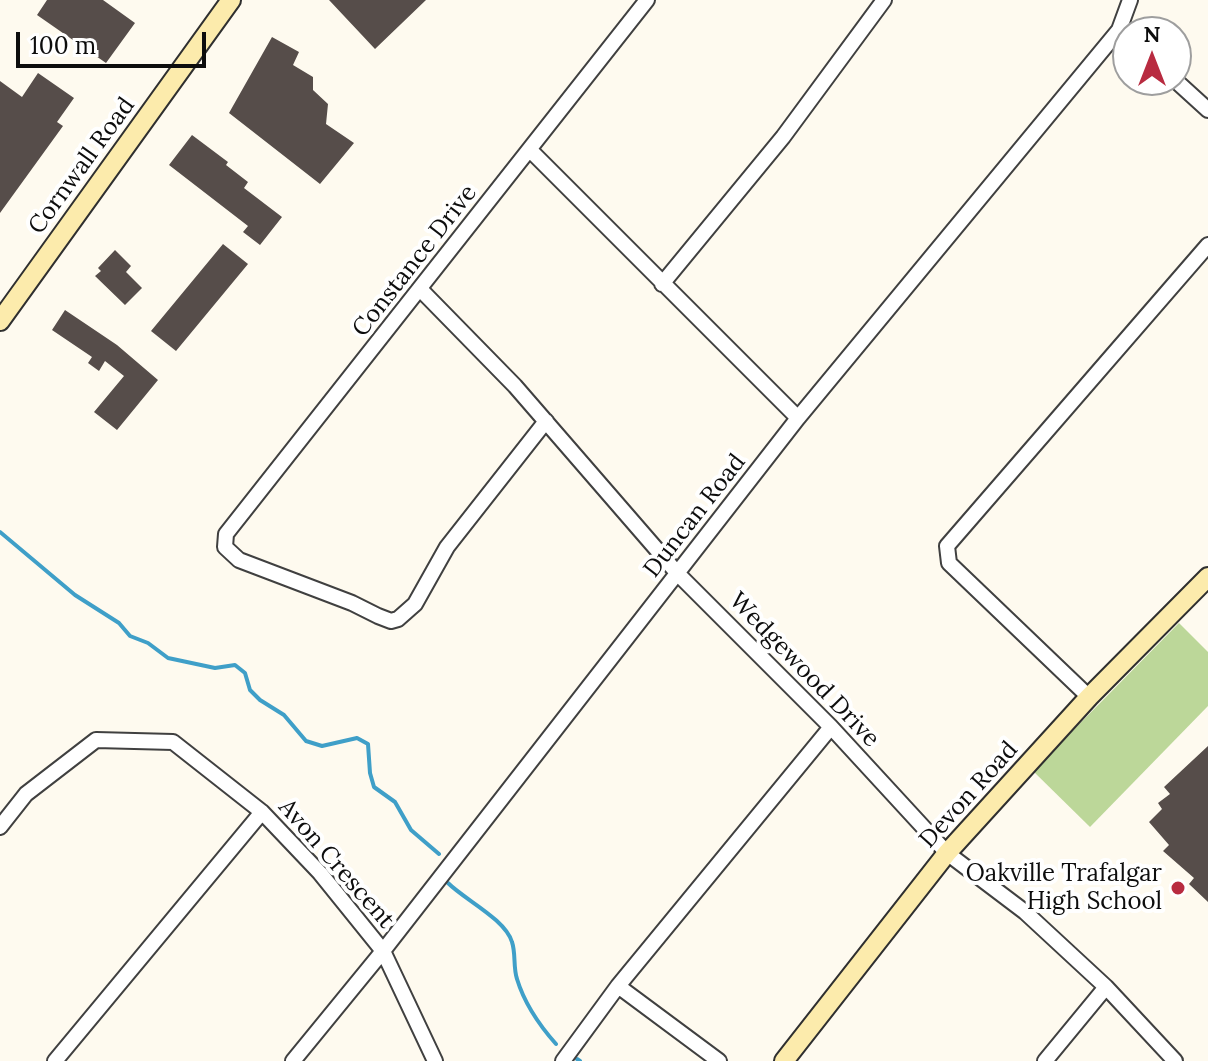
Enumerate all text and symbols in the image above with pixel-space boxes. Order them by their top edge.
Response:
scale bar [20,16,210,66]
north arrow [1112,16,1192,96]
text: N [1143,20,1161,48]
text: 100 m [30,30,96,61]
street label: Cornwall Road [23,92,141,240]
street label: Constance Drive [347,179,483,343]
street label: Duncan Road [638,449,752,583]
street label: Wedgewood Drive [723,587,885,753]
street label: Devon Road [914,736,1024,854]
street label: Avon Crescent [272,793,400,935]
place label: Oakville Trafalgar High School [966,860,1162,916]
marker: Oakville Trafalgar High School [1169,879,1187,897]

